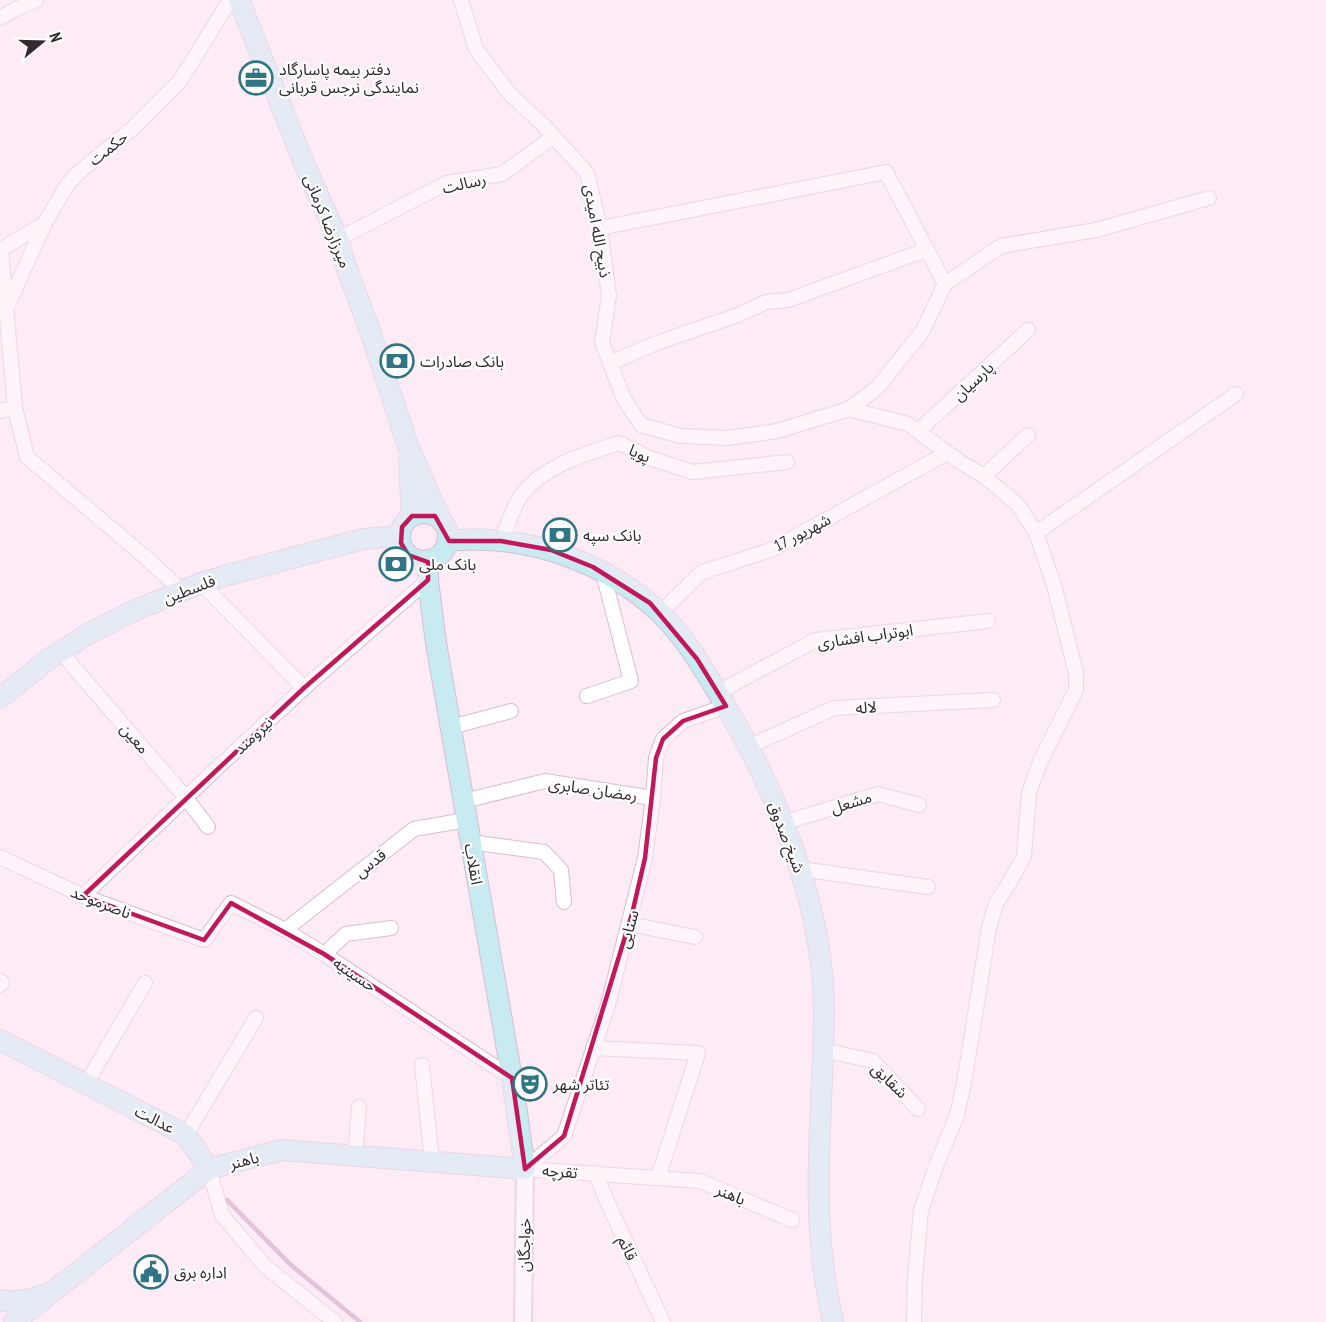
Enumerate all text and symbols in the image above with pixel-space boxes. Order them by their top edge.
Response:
north arrow [12,12,72,72]
text: N [45,30,67,44]
place label: دفتر بیمه پاسارگاد نمایندگی نرجس قربانی [279,59,419,97]
office icon: دفتر بیمه پاسارگاد نمایندگی نرجس قربانی [238,60,274,96]
street label: حکمت [84,126,132,170]
street label: رسالت [440,168,488,198]
street label: میرزارضا کرمانی [300,171,356,271]
street label: ذبیح الله امیدی [577,183,616,280]
bank icon: بانک صادرات [379,343,415,379]
place label: بانک صادرات [420,351,504,371]
street label: پارسیان [948,357,998,406]
street label: پویا [626,439,654,468]
street label: 17 شهریور [770,509,834,555]
bank icon: بانک سپه [542,517,578,553]
place label: بانک سپه [583,525,642,546]
bank icon: بانک ملی [378,546,414,582]
place label: بانک ملی [419,554,476,574]
street label: فلسطین [160,570,218,608]
street label: ابوتراب افشاری [816,619,914,653]
street label: لاله [855,696,877,718]
street label: نیرومند [229,712,277,758]
street label: معین [116,718,154,758]
street label: رمضان صابری [547,773,639,805]
street label: مشعل [828,786,874,818]
street label: شیخ صدوق [761,799,810,877]
street label: انقلاب [461,842,487,886]
street label: قدس [350,844,390,882]
street label: ناصرموحد [68,881,134,923]
street label: سنایی [613,907,643,951]
street label: حسینیه [329,952,381,996]
street label: شقایق [867,1058,912,1103]
theatre icon: تئاتر شهر [512,1066,548,1102]
place label: تئاتر شهر [552,1074,610,1094]
street label: عدالت [132,1101,178,1137]
street label: باهنر [226,1147,261,1174]
street label: تقرچه [541,1160,579,1183]
street label: باهنر [712,1179,749,1209]
street label: خواجگان [514,1218,534,1272]
street label: قائم [611,1232,642,1265]
public building icon: اداره برق [133,1254,169,1290]
place label: اداره برق [174,1262,227,1282]

